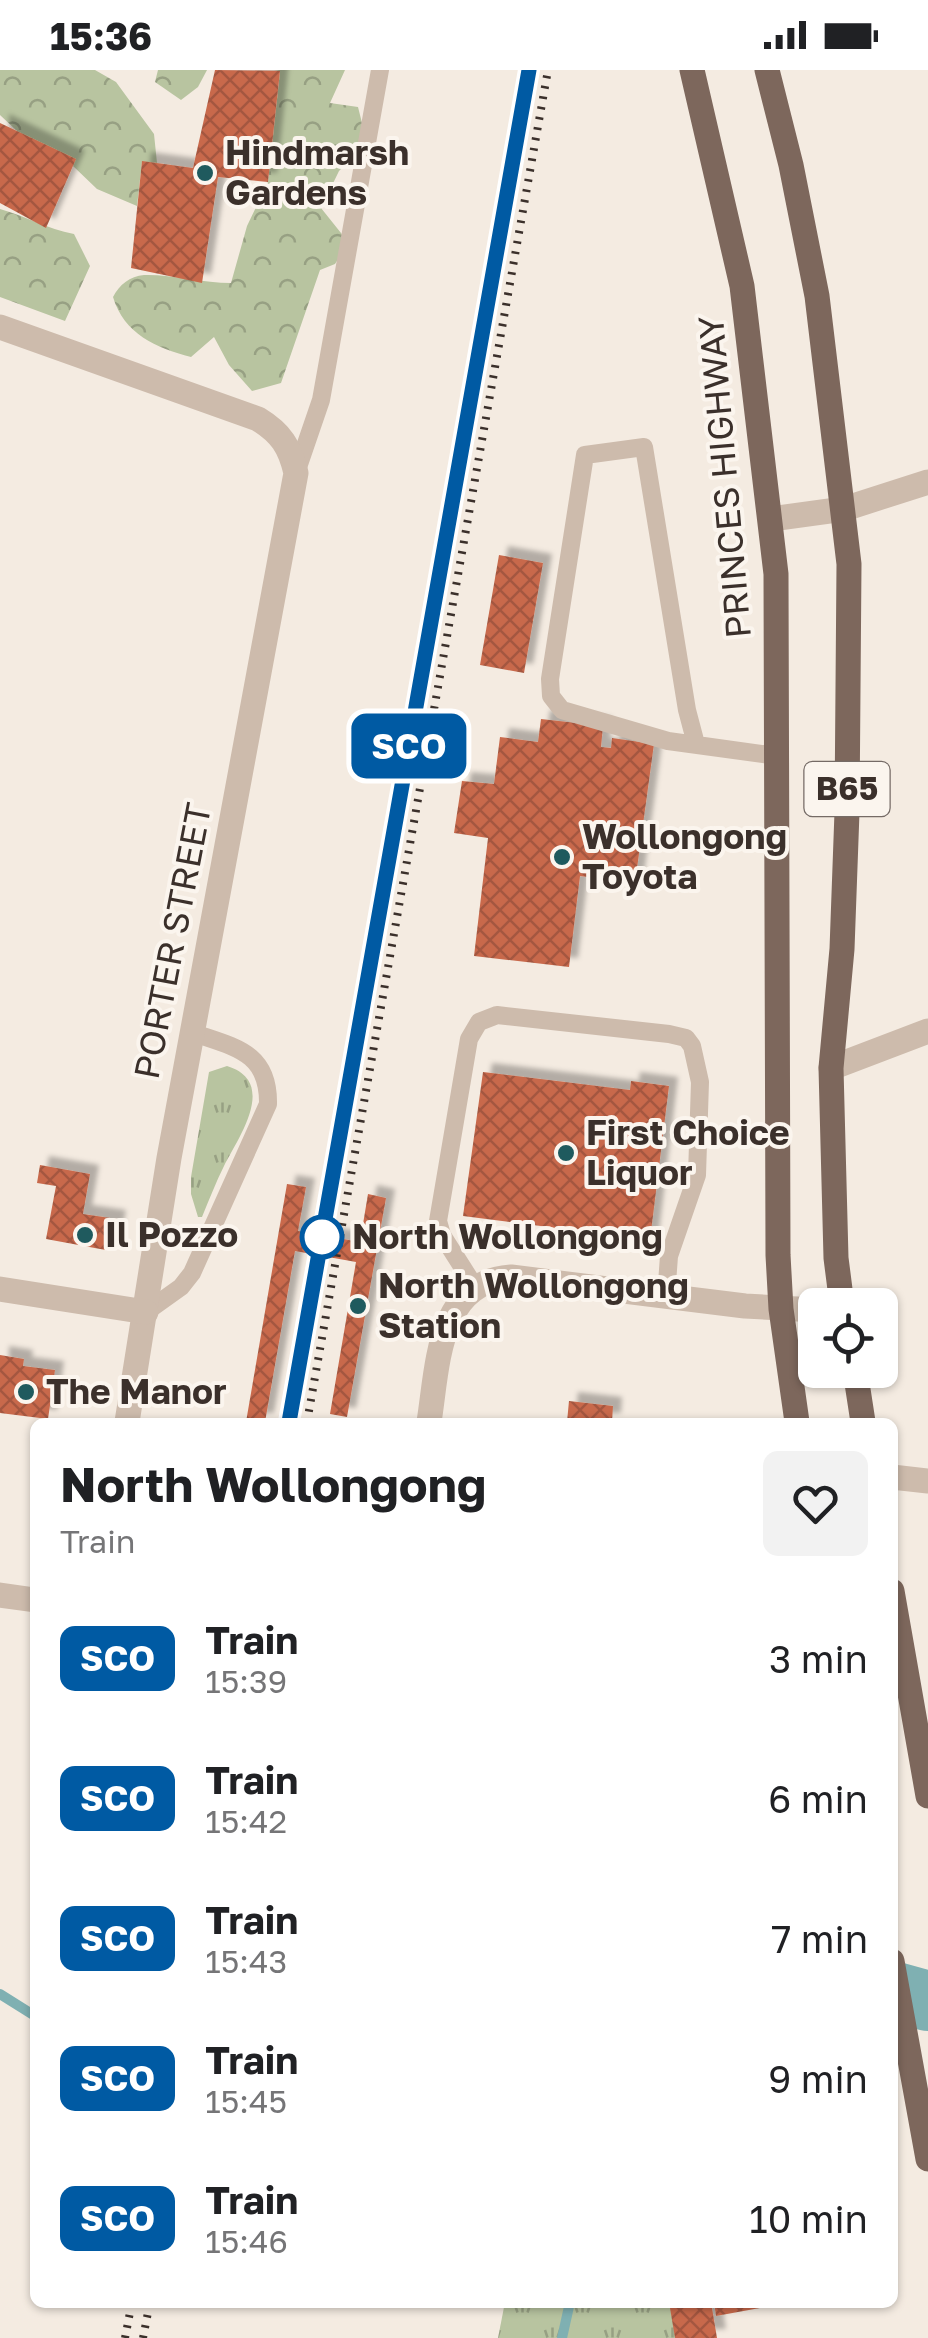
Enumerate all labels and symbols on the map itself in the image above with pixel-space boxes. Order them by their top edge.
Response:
place label: Hindmarsh Gardens [225,131,409,213]
marker: Hindmarsh Gardens [194,162,216,184]
street label: PRINCES HIGHWAY [689,314,759,640]
line badge: SCO [352,714,466,778]
road number: B65 [804,762,890,816]
street label: PORTER STREET [125,799,219,1082]
place label: Wollongong Toyota [582,815,787,897]
marker: Wollongong Toyota [551,846,573,868]
place label: First Choice Liquor [586,1111,790,1193]
marker: First Choice Liquor [555,1142,577,1164]
place label: Il Pozzo [105,1213,238,1255]
place label: North Wollongong [352,1215,663,1257]
marker: North Wollongong [301,1216,343,1258]
marker: Il Pozzo [74,1224,96,1246]
place label: North Wollongong Station [378,1264,689,1346]
marker: North Wollongong Station [347,1295,369,1317]
place label: The Manor [46,1370,227,1412]
marker: The Manor [15,1381,37,1403]

